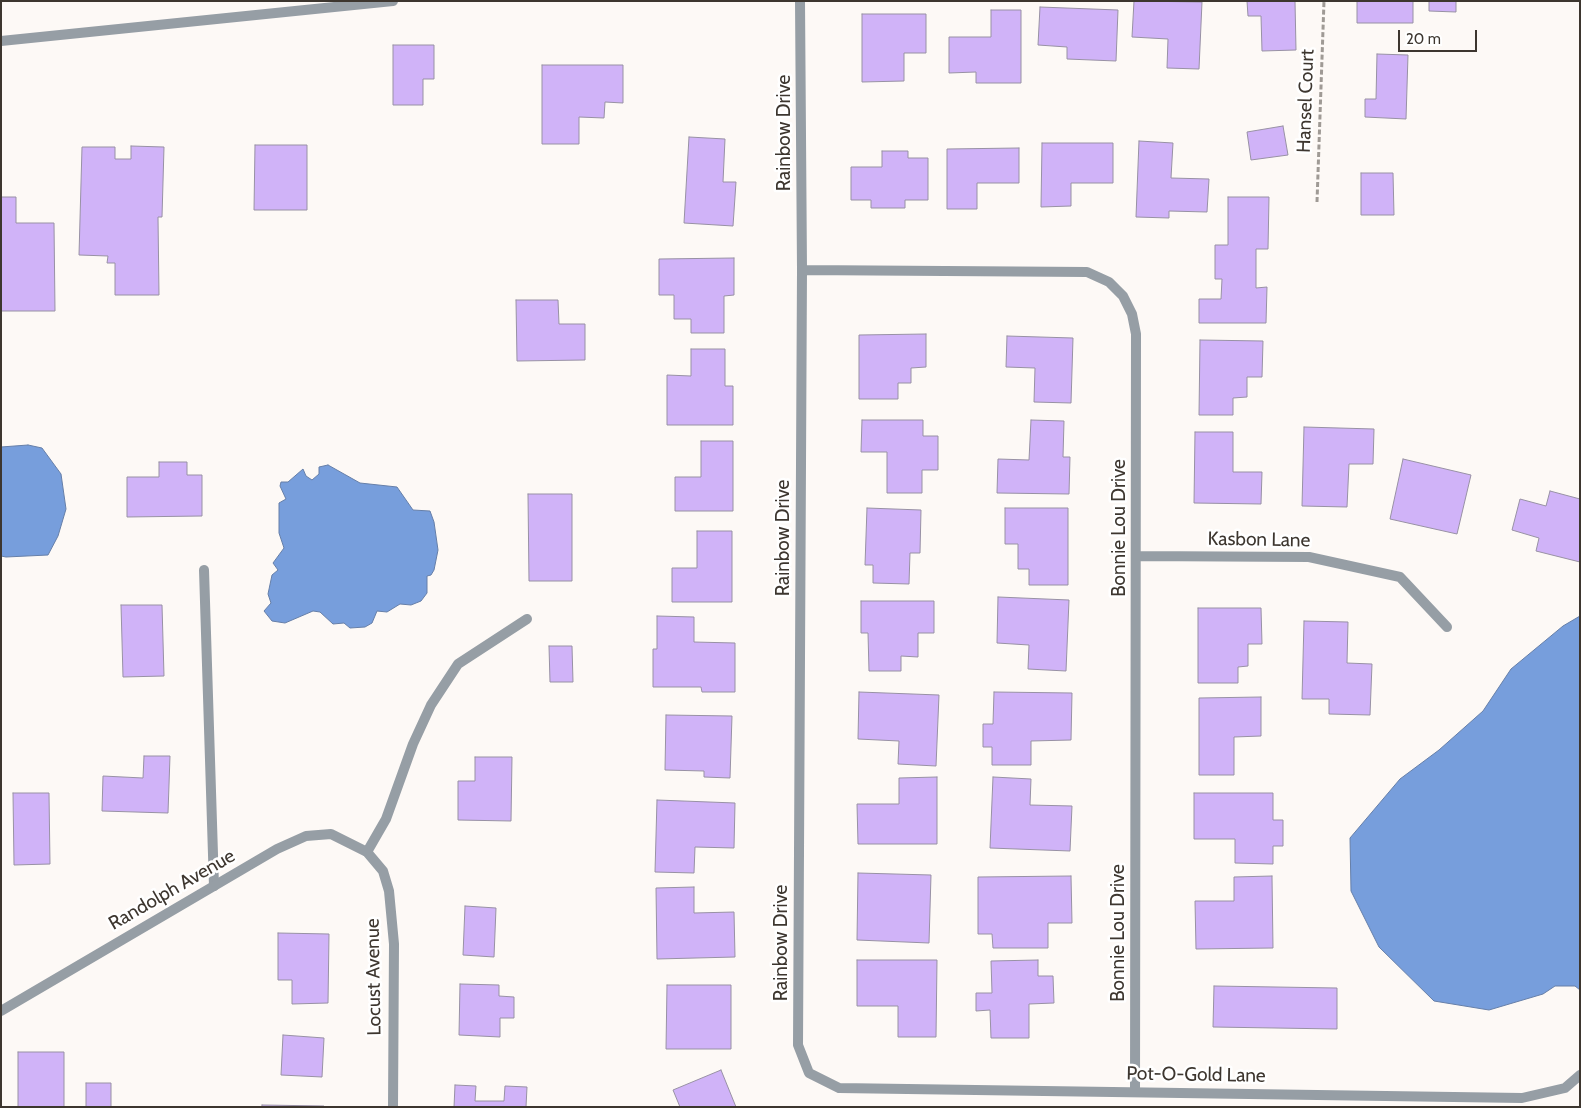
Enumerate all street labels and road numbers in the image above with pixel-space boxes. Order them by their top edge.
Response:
street label: Hansel Court [1293,49,1319,153]
street label: Rainbow Drive [773,75,795,191]
street label: Bonnie Lou Drive [1108,459,1130,597]
street label: Rainbow Drive [772,480,794,596]
street label: Kasbon Lane [1207,528,1311,552]
street label: Randolph Avenue [105,845,239,935]
street label: Bonnie Lou Drive [1107,864,1129,1002]
street label: Rainbow Drive [770,885,792,1001]
street label: Locust Avenue [362,918,386,1036]
street label: Pot-O-Gold Lane [1126,1062,1266,1088]

